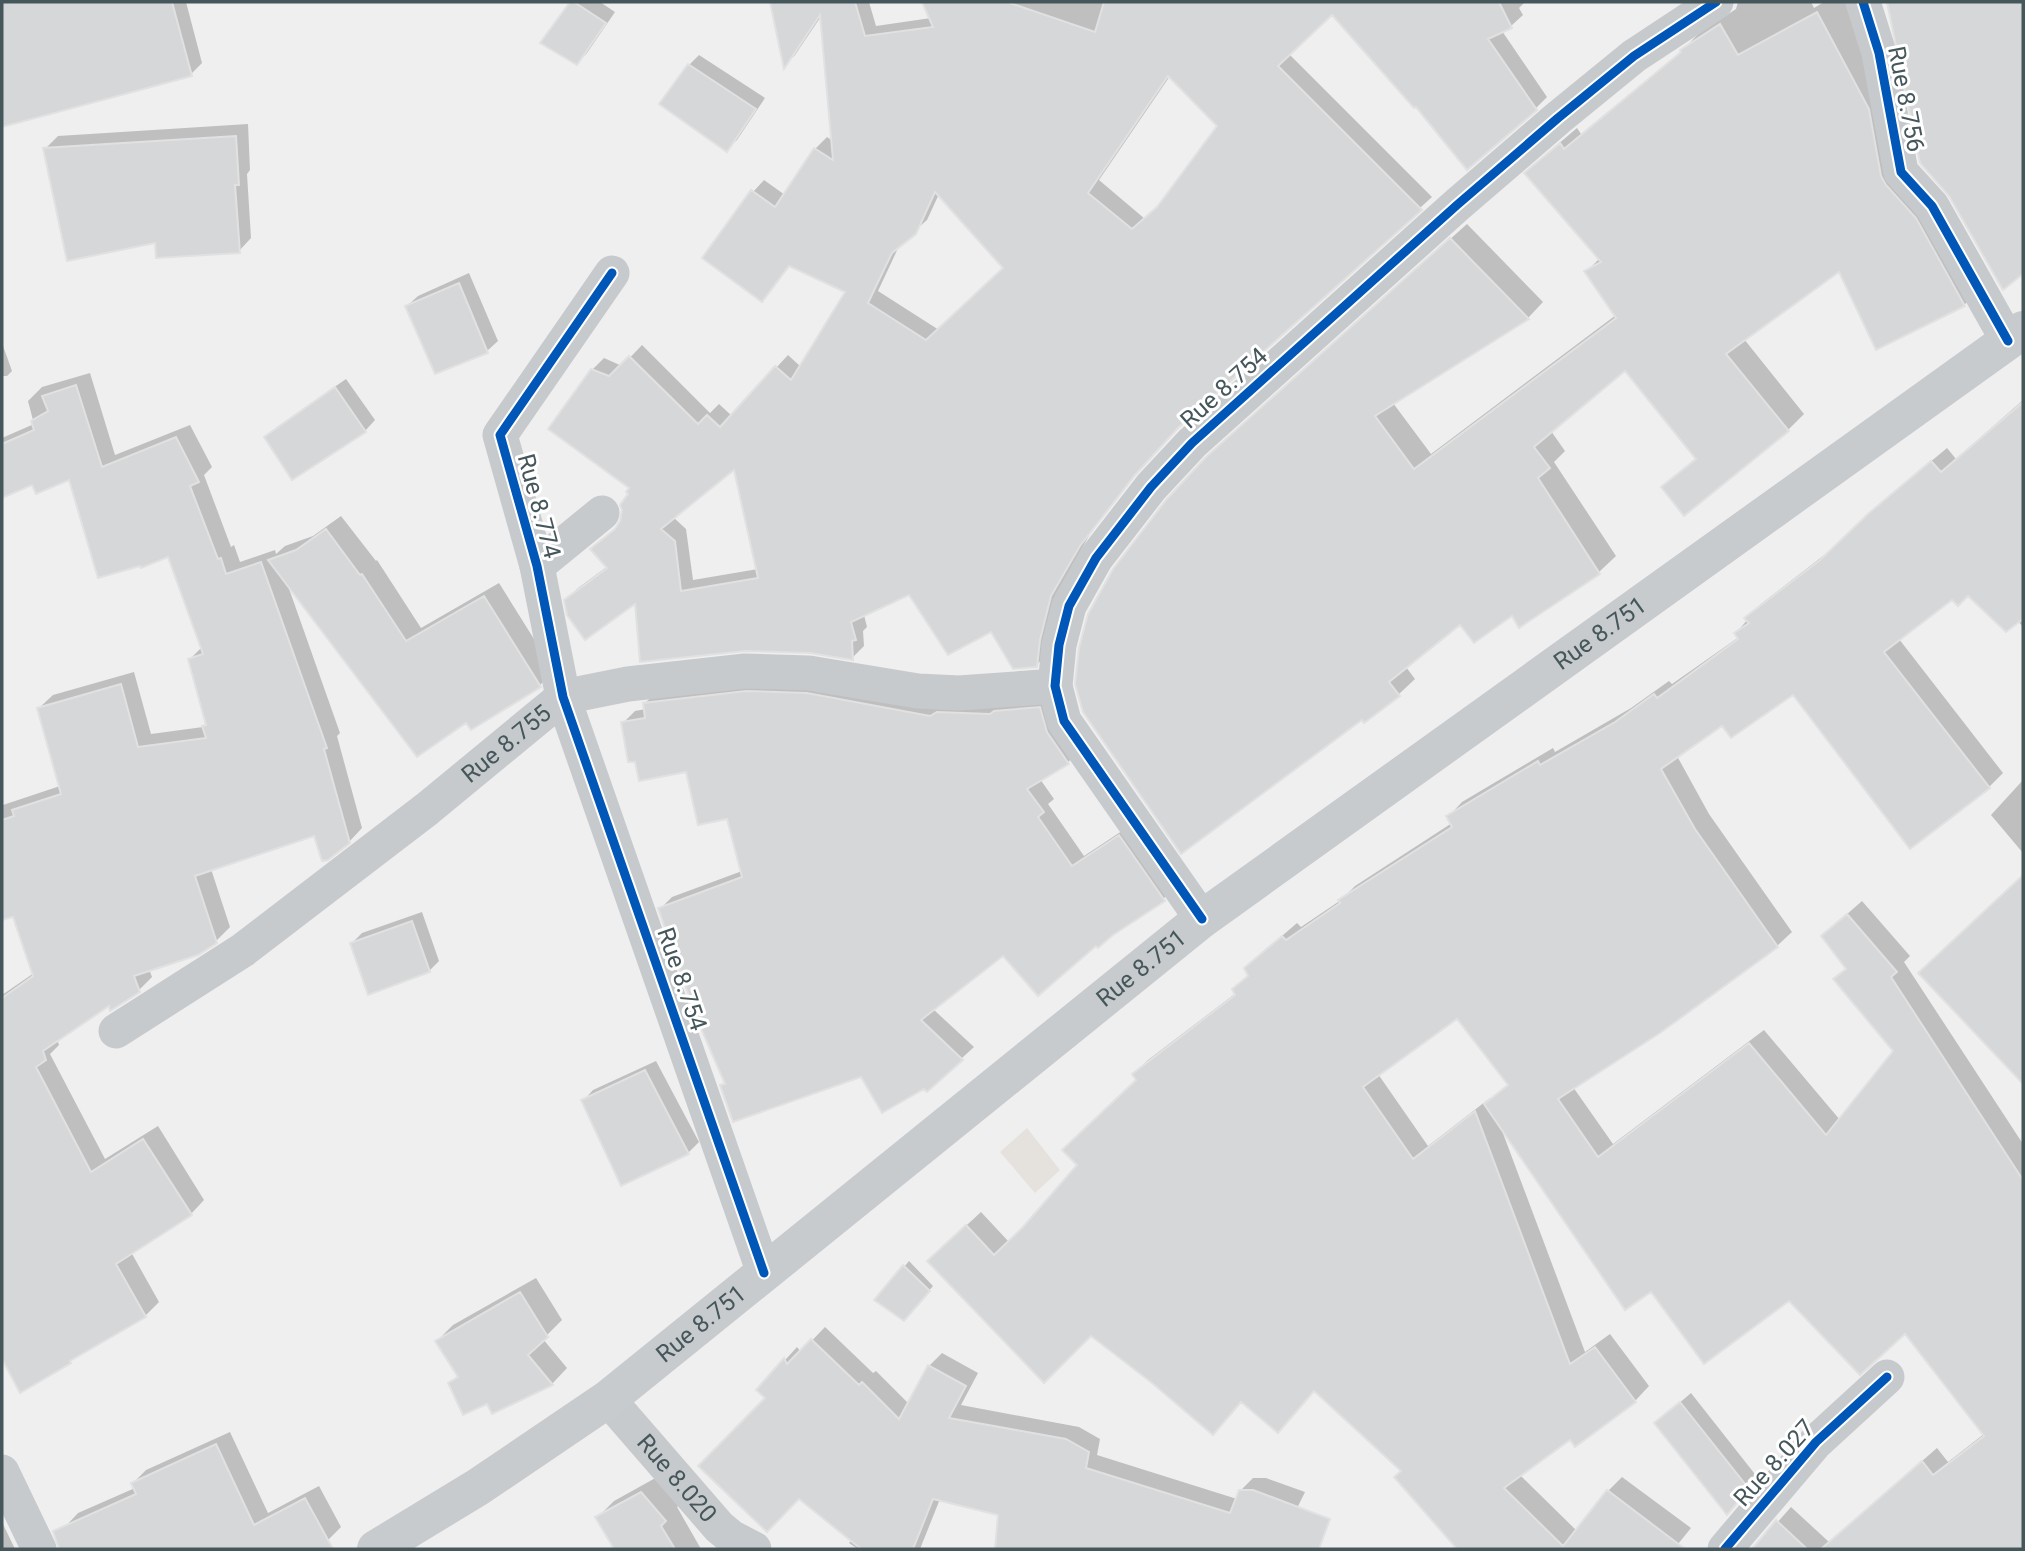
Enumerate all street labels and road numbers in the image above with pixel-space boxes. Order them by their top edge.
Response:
street label: Rue 8.756 [1882,44,1930,154]
street label: Rue 8.754 [1175,342,1273,434]
street label: Rue 8.774 [512,451,566,561]
street label: Rue 8.751 [1548,591,1652,676]
street label: Rue 8.755 [456,699,556,789]
street label: Rue 8.754 [651,924,713,1034]
street label: Rue 8.751 [1091,924,1192,1013]
street label: Rue 8.751 [651,1279,751,1368]
street label: Rue 8.027 [1728,1414,1820,1512]
street label: Rue 8.020 [631,1429,722,1528]

